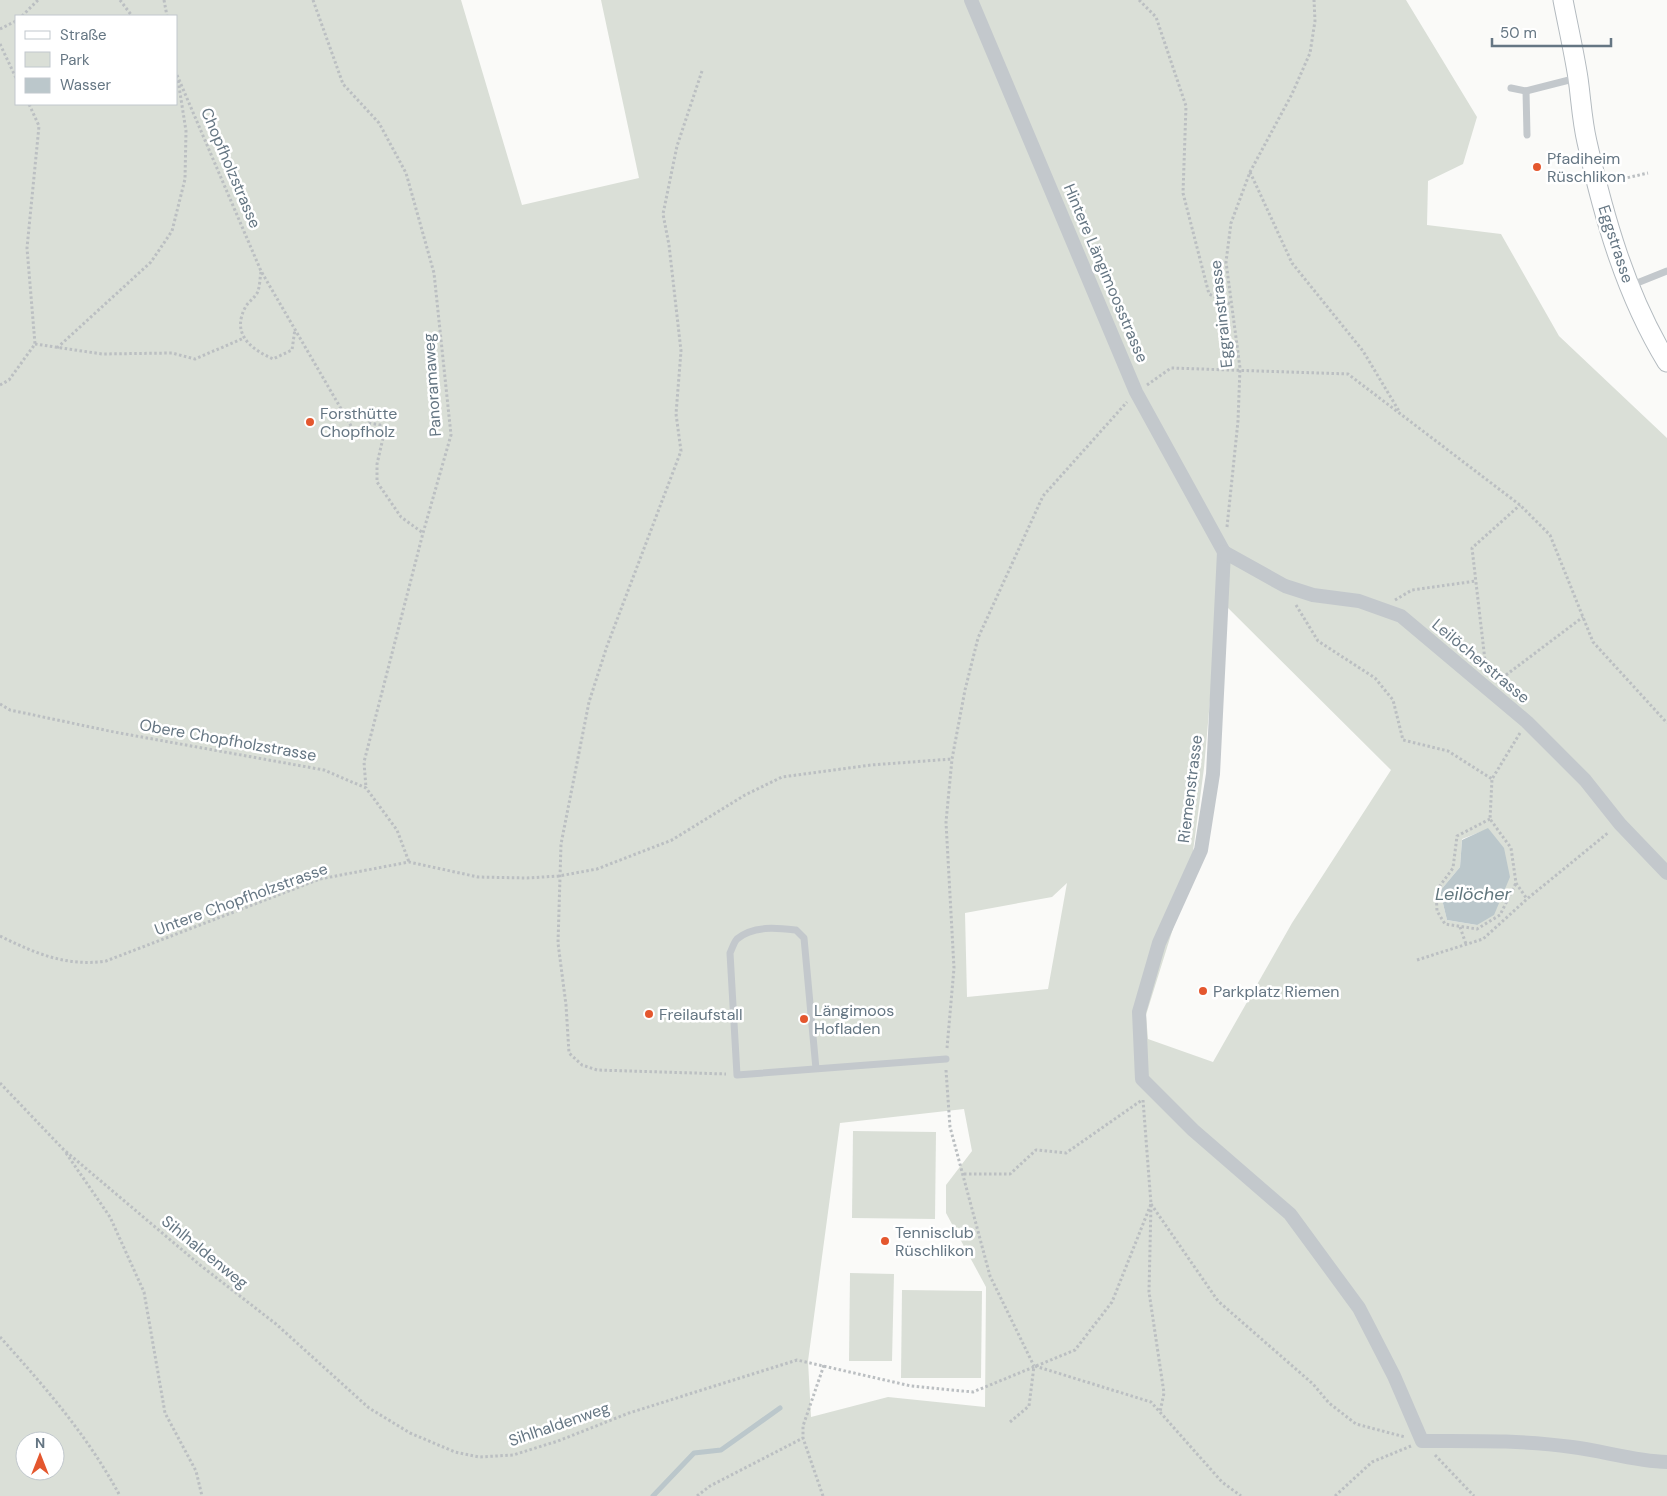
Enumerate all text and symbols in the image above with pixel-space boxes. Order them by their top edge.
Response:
legend [15,15,178,105]
scale bar [1492,15,1611,47]
text: 50 m [1500,23,1537,43]
text: Straße [60,25,107,45]
text: Park [60,50,90,70]
text: Wasser [60,75,112,95]
street label: Chopfholzstrasse [196,105,266,231]
place label: Pfadiheim Rüschlikon [1547,148,1626,187]
marker: Pfadiheim Rüschlikon [1531,161,1543,173]
street label: Hintere Längimoosstrasse [1059,180,1153,366]
street label: Eggstrasse [1594,202,1638,286]
street label: Eggrainstrasse [1205,259,1237,369]
street label: Panoramaweg [418,333,446,437]
place label: Forsthütte Chopfholz [320,403,397,442]
marker: Forsthütte Chopfholz [304,416,316,428]
street label: Leilöcherstrasse [1428,614,1534,708]
street label: Obere Chopfholzstrasse [138,714,318,766]
street label: Riemenstrasse [1173,734,1207,844]
street label: Untere Chopfholzstrasse [152,858,330,940]
water label: Leilöcher [1435,882,1512,906]
place label: Parkplatz Riemen [1213,981,1339,1002]
marker: Parkplatz Riemen [1197,985,1209,997]
place label: Längimoos Hofladen [814,1000,894,1039]
place label: Freilaufstall [659,1004,742,1025]
marker: Freilaufstall [643,1008,655,1020]
marker: Längimoos Hofladen [798,1013,810,1025]
street label: Sihlhaldenweg [157,1211,253,1293]
place label: Tennisclub Rüschlikon [895,1222,974,1261]
marker: Tennisclub Rüschlikon [879,1235,891,1247]
street label: Sihlhaldenweg [506,1397,612,1451]
north arrow [15,1431,65,1481]
text: N [35,1434,45,1452]

